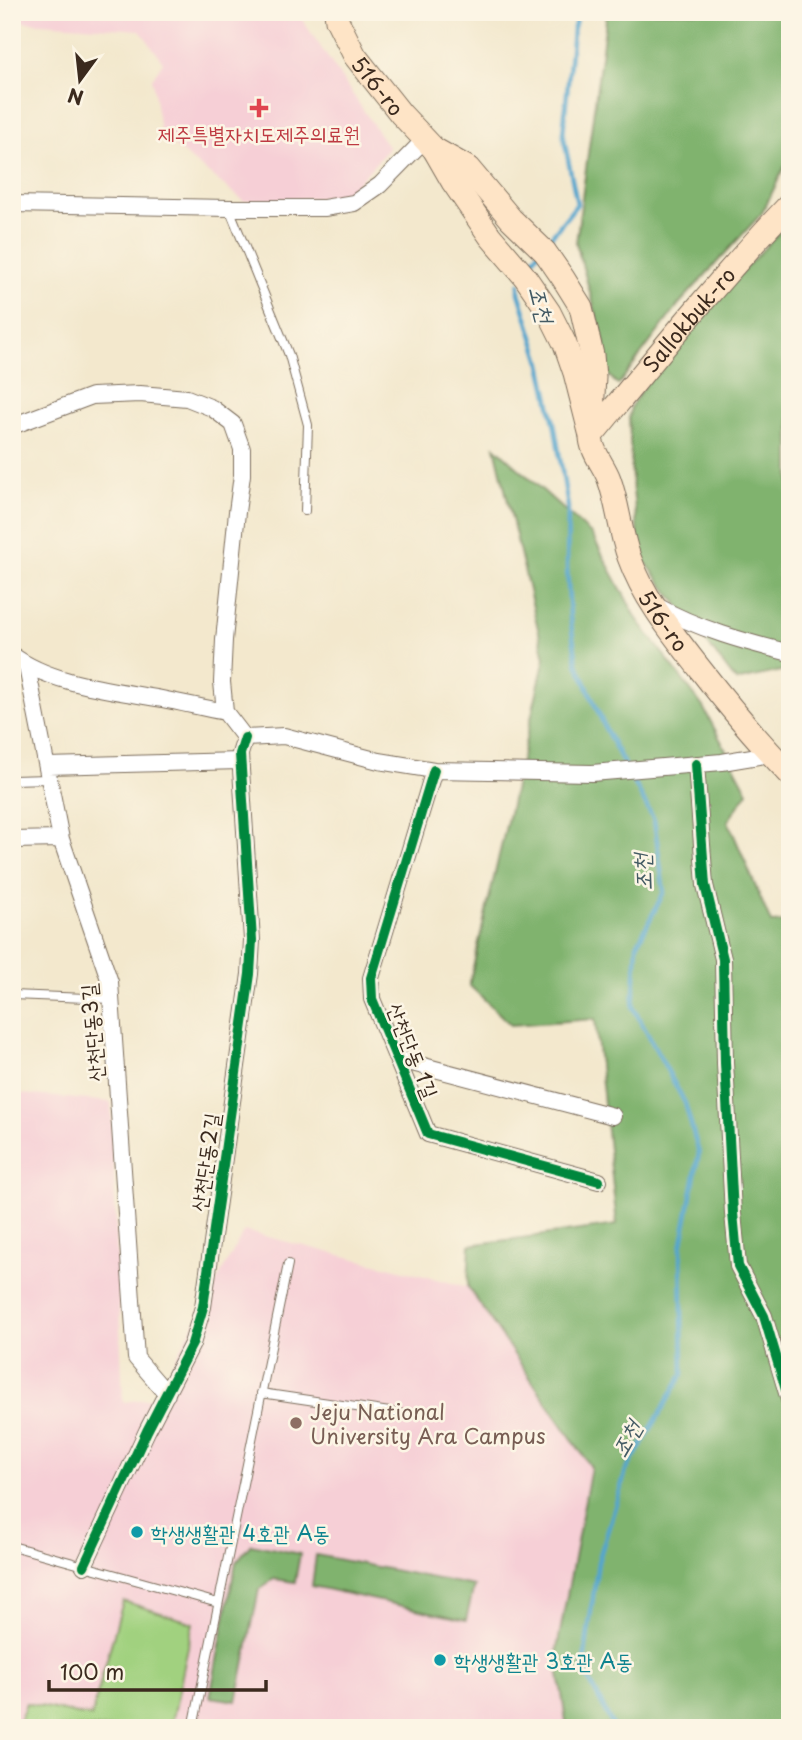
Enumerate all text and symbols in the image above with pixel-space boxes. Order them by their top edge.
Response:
north arrow [46,46,116,116]
street label: 516-ro [345,49,412,122]
text: N [64,82,86,113]
marker: 제주특별자치도제주의료원 [249,98,269,118]
place label: 제주특별자치도제주의료원 [158,117,360,149]
street label: Sallokbuk-ro [634,259,742,379]
water label: 조천 [522,282,565,329]
street label: 516-ro [631,584,697,658]
water label: 조천 [623,850,659,891]
street label: 산천단동3길 [71,983,111,1083]
street label: 산천단동 1길 [380,997,448,1103]
street label: 산천단동2길 [181,1110,227,1213]
place label: Jeju National University Ara Campus [310,1395,546,1451]
water label: 조천 [601,1411,651,1463]
marker: Jeju National University Ara Campus [288,1415,304,1431]
place label: 학생생활관 4호관 A동 [151,1516,330,1548]
marker: 학생생활관 4호관 A동 [129,1524,145,1540]
place label: 학생생활관 3호관 A동 [454,1644,633,1676]
scale bar [49,1649,266,1693]
marker: 학생생활관 3호관 A동 [432,1652,448,1668]
text: 100 m [60,1655,124,1687]

